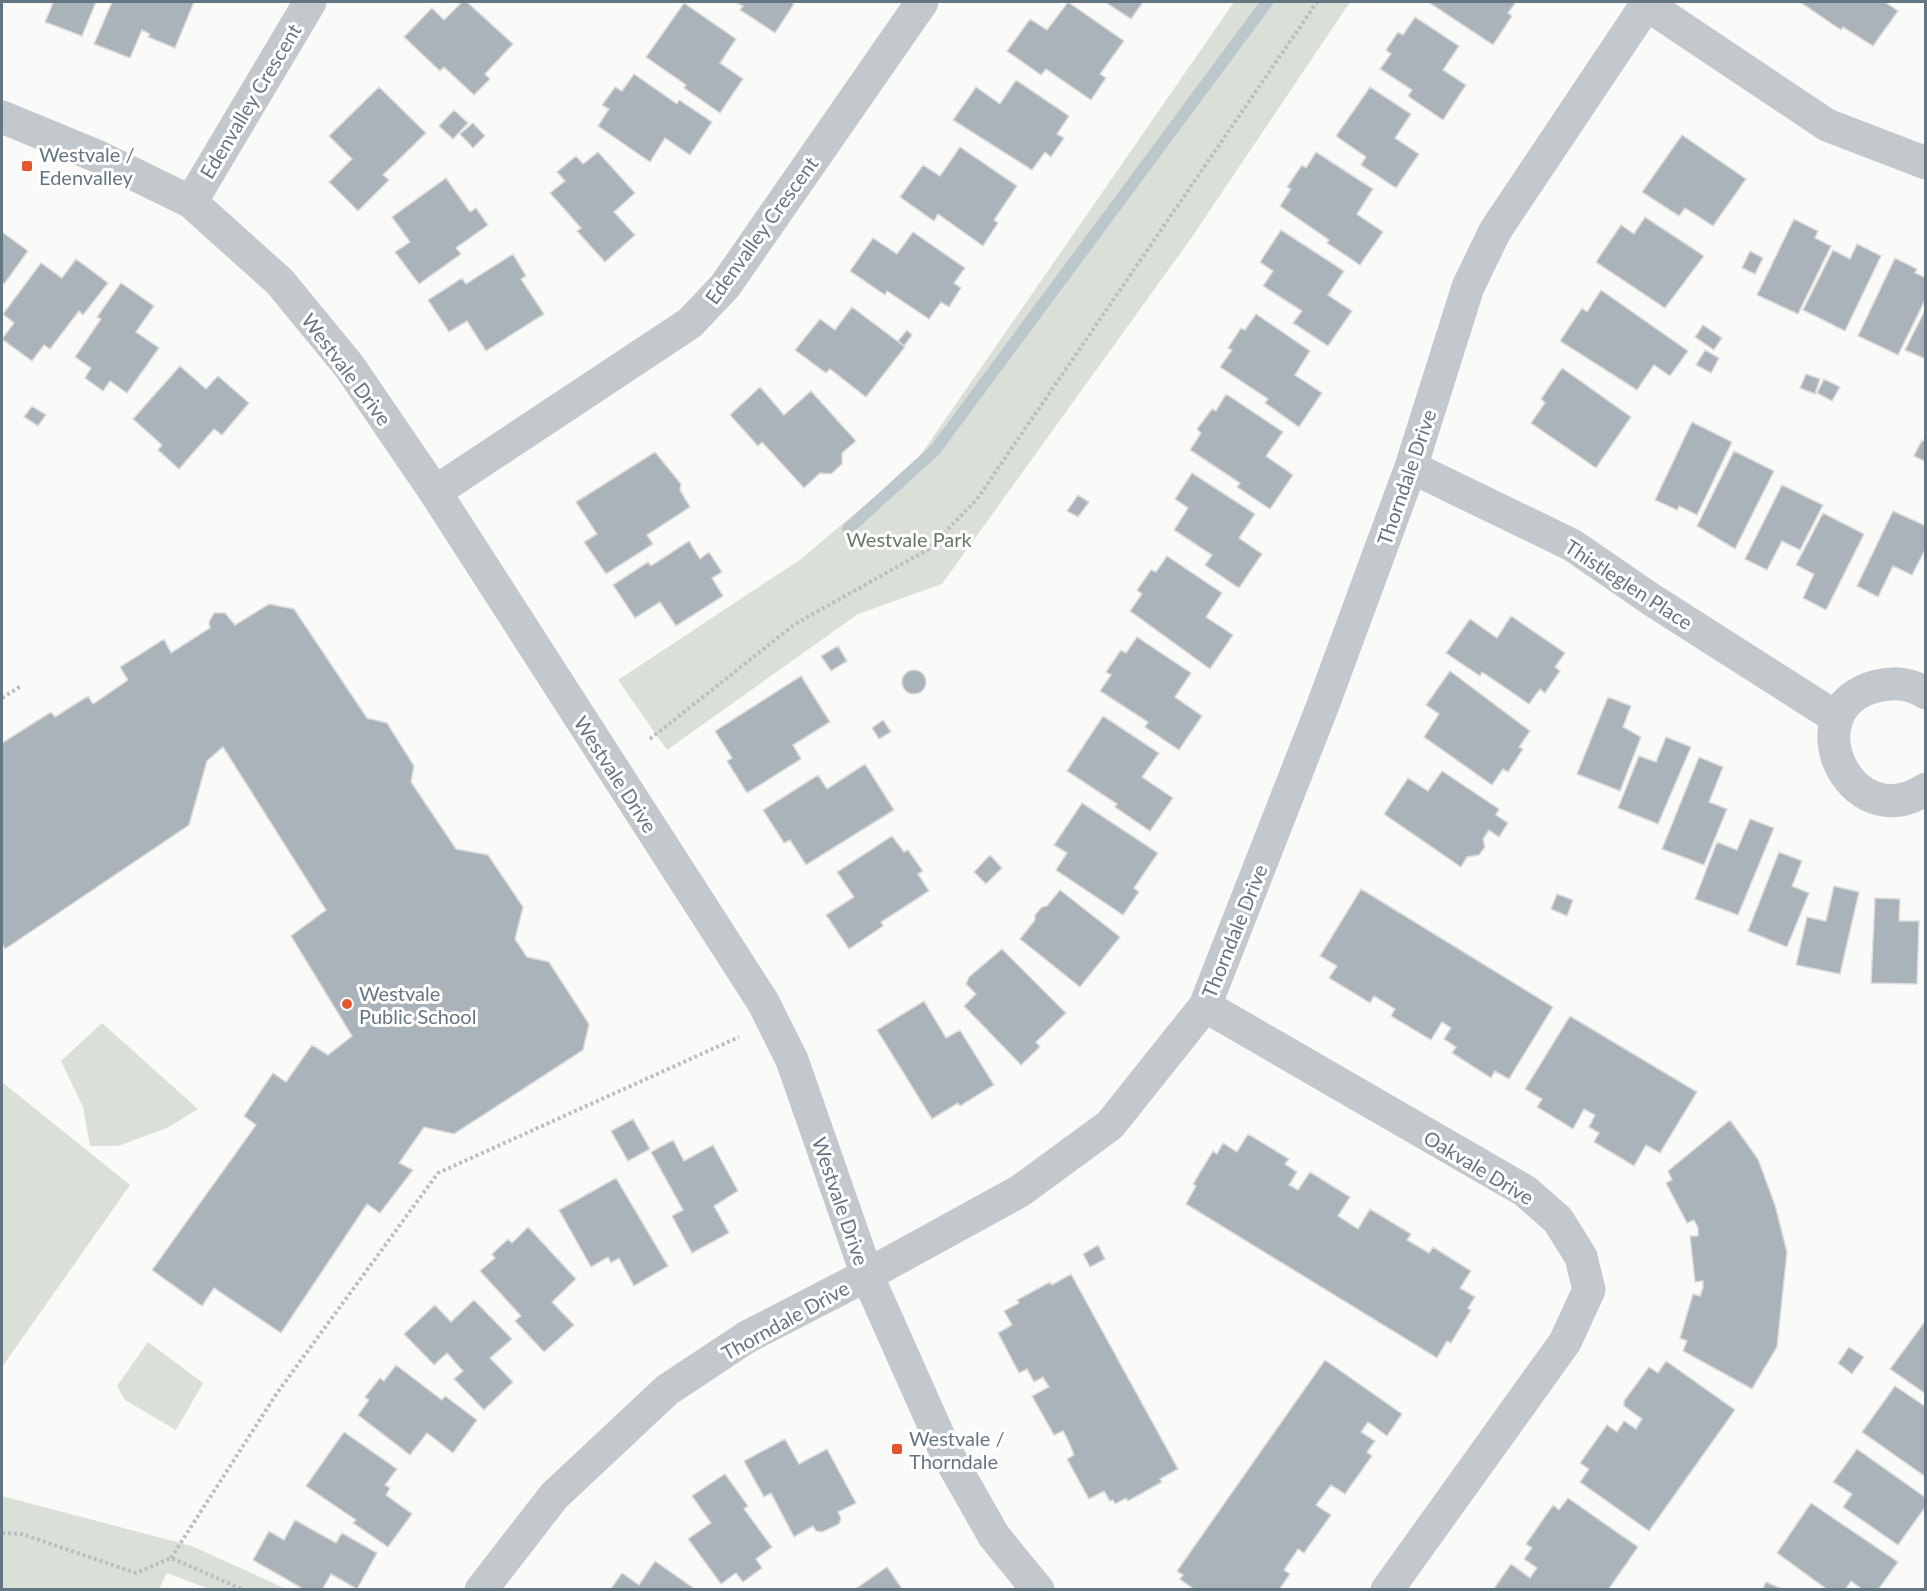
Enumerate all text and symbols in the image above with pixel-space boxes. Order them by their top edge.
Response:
street label: Edenvalley Crescent [194,19,306,183]
place label: Westvale / Edenvalley [39,142,134,189]
street label: Edenvalley Crescent [700,152,822,308]
marker: Westvale / Edenvalley [20,159,34,173]
street label: Westvale Drive [297,308,397,430]
street label: Thorndale Drive [1372,406,1440,548]
park label: Westvale Park [846,527,973,551]
street label: Thistleglen Place [1561,534,1697,634]
street label: Westvale Drive [569,711,663,837]
street label: Thorndale Drive [1196,861,1272,1001]
place label: Westvale Public School [359,981,476,1028]
marker: Westvale Public School [340,997,354,1011]
street label: Oakvale Drive [1420,1125,1538,1209]
street label: Westvale Drive [808,1134,874,1268]
street label: Thorndale Drive [717,1275,853,1365]
place label: Westvale / Thorndale [909,1426,1004,1473]
marker: Westvale / Thorndale [890,1442,904,1456]

